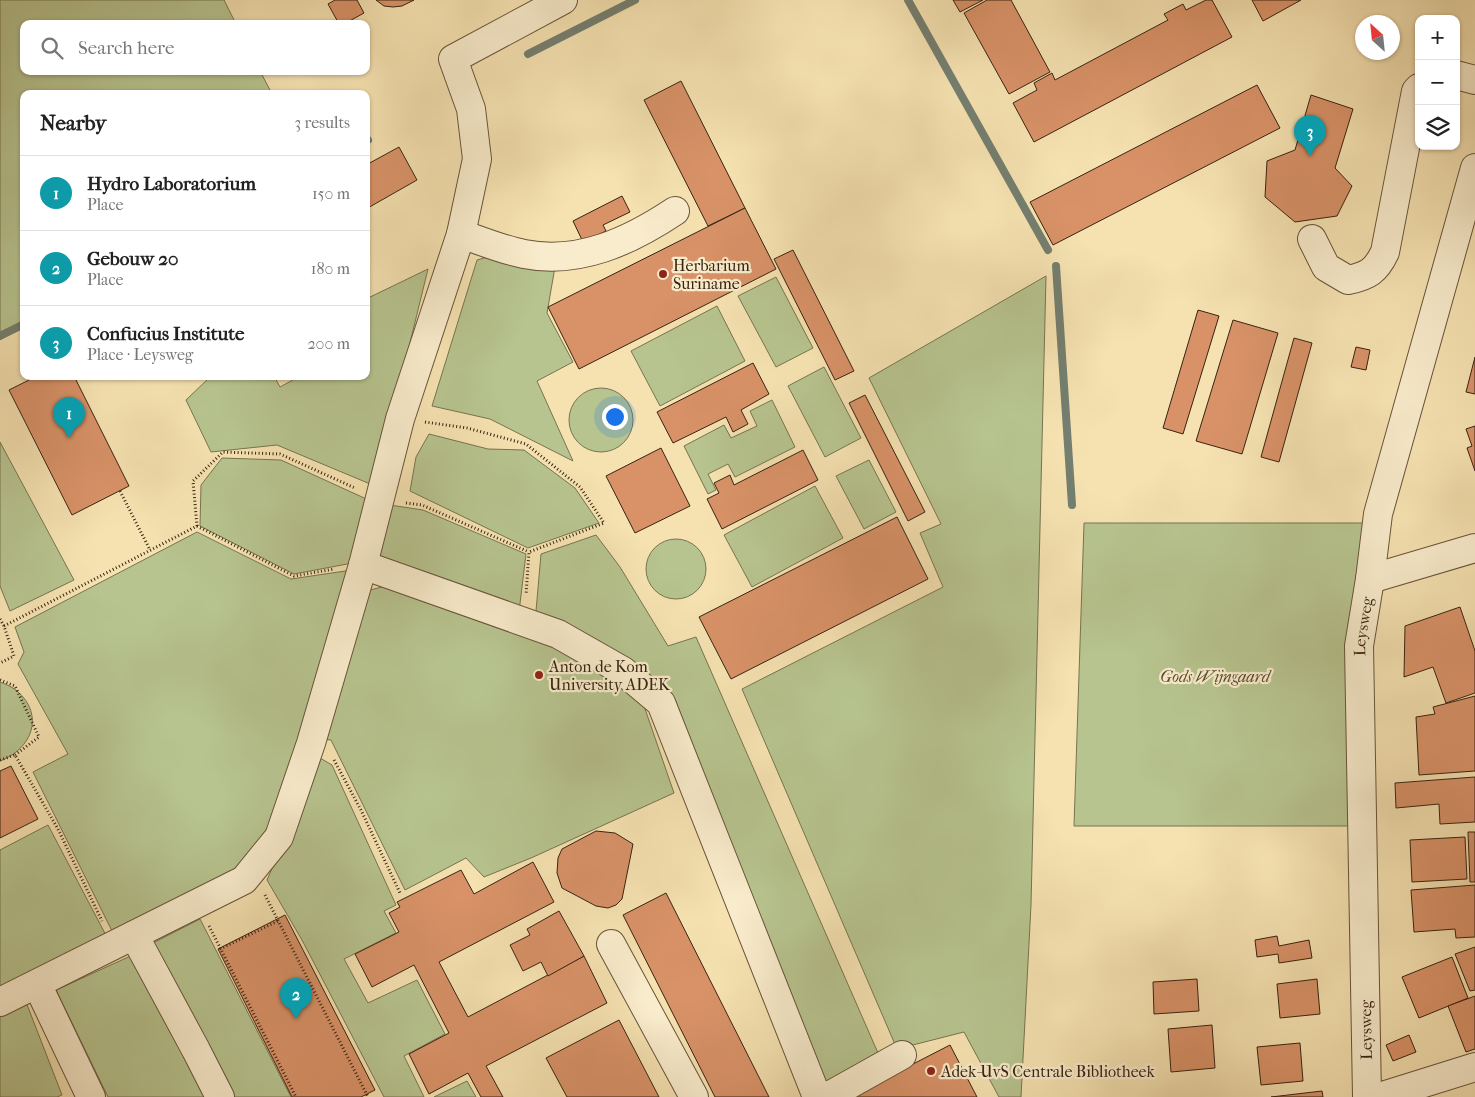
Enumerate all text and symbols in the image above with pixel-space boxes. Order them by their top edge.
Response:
north arrow [1355,15,1400,60]
map controls [1415,15,1460,150]
button: + [1415,15,1460,60]
search box [20,20,370,75]
icon: search [38,34,66,62]
text: Search here [78,37,174,59]
button: − [1415,60,1460,105]
button: layers [1415,105,1460,150]
text: Nearby [40,111,106,135]
text: 3 results [294,113,350,132]
pin: 3 [1294,115,1326,156]
text: Hydro Laboratorium [87,173,256,195]
text: 1 [53,184,59,203]
text: 150 m [312,184,350,203]
text: Place [87,195,123,214]
text: Gebouw 20 [87,248,178,270]
place label: Herbarium Suriname [673,256,750,293]
text: 2 [52,259,60,278]
text: 180 m [311,259,350,278]
marker: Herbarium Suriname [657,268,669,280]
text: Place [87,270,123,289]
text: Confucius Institute [87,323,244,345]
text: 3 [53,334,59,353]
text: 200 m [307,334,350,353]
text: Place · Leysweg [87,345,193,364]
pin: 1 [53,397,85,438]
your location [602,404,628,430]
street label: Leysweg [1350,595,1377,656]
place label: Anton de Kom University ADEK [548,657,671,694]
park label: Gods Wijngaard [1160,667,1272,686]
marker: Anton de Kom University ADEK [533,669,545,681]
pin: 2 [280,978,312,1019]
street label: Leysweg [1356,999,1376,1060]
place label: Adek-UvS Centrale Bibliotheek [940,1062,1155,1081]
marker: Adek-UvS Centrale Bibliotheek [925,1065,937,1077]

